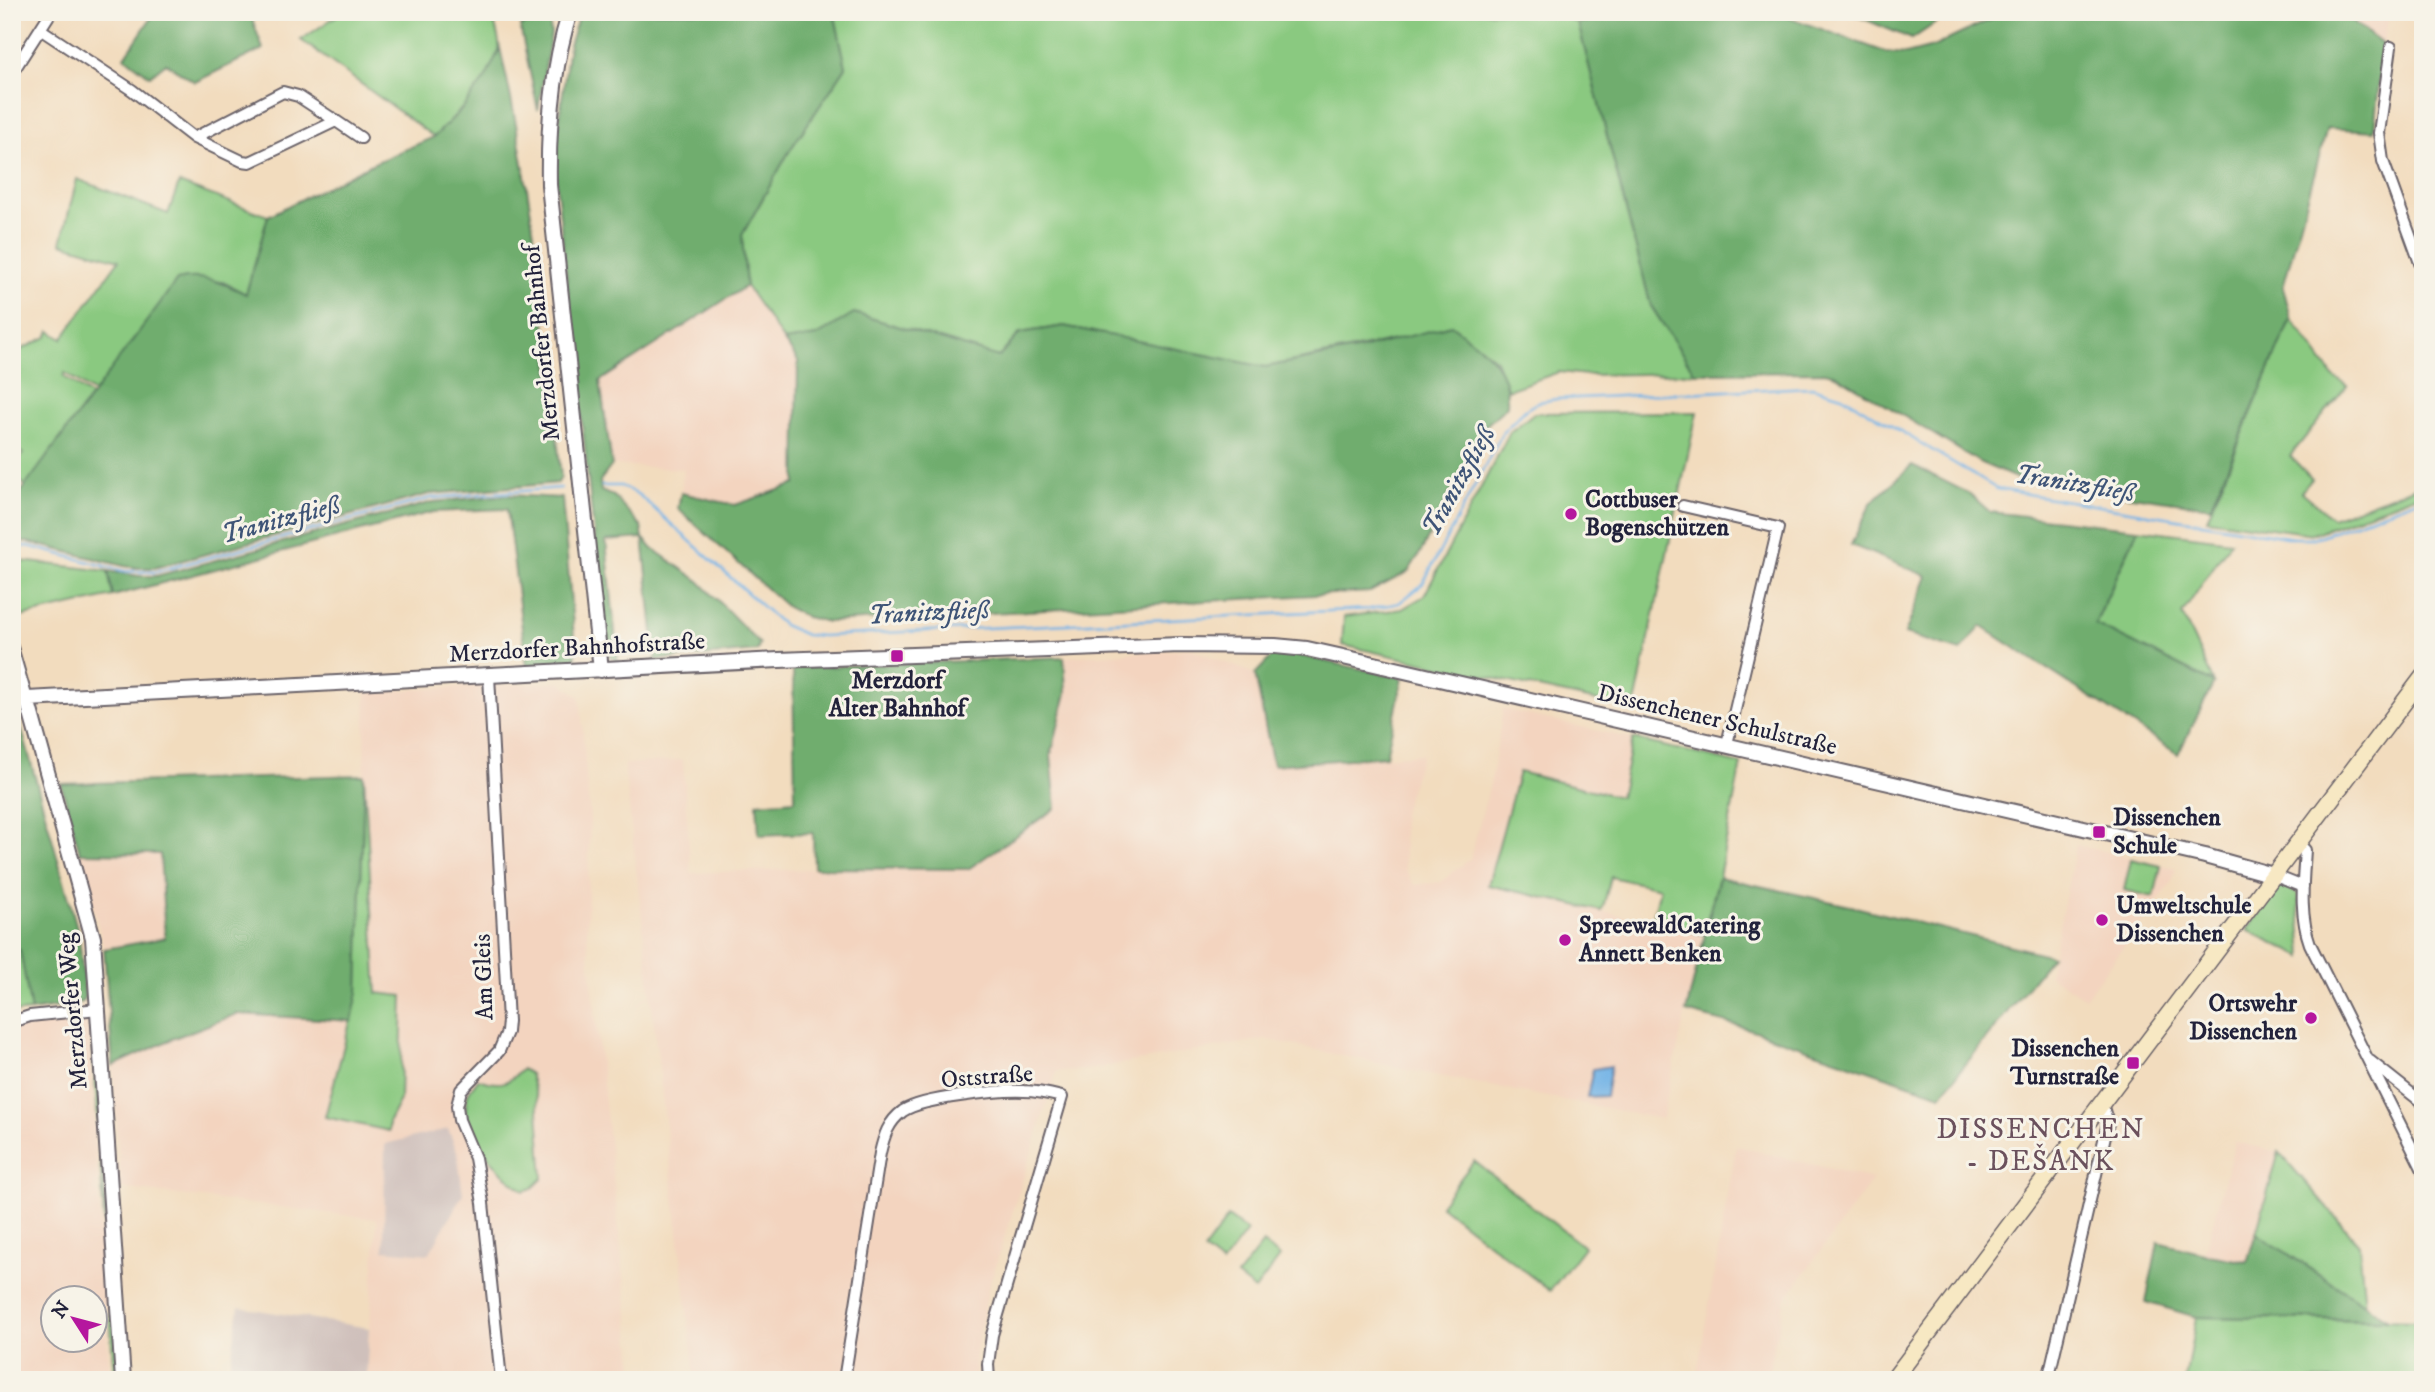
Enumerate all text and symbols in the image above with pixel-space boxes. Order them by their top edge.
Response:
street label: Merzdorfer Bahnhof [516,240,567,443]
water label: Tranitzfließ [1415,419,1504,542]
water label: Tranitzfließ [2013,458,2139,510]
place label: Cottbuser Bogenschützen [1585,485,1729,543]
water label: Tranitzfließ [218,488,345,552]
marker: Cottbuser Bogenschützen [1563,506,1579,522]
water label: Tranitzfließ [868,593,992,633]
street label: Merzdorfer Bahnhofstraße [448,626,706,670]
marker: Merzdorf Alter Bahnhof [889,648,905,664]
place label: Merzdorf Alter Bahnhof [828,666,970,724]
street label: Dissenchener Schulstraße [1594,678,1840,762]
place label: Dissenchen Schule [2113,803,2221,861]
marker: Dissenchen Schule [2091,824,2107,840]
place label: Umweltschule Dissenchen [2116,891,2252,949]
place label: SpreewaldCatering Annett Benken [1578,911,1761,969]
marker: Umweltschule Dissenchen [2094,912,2110,928]
street label: Merzdorfer Weg [51,931,95,1091]
marker: SpreewaldCatering Annett Benken [1557,932,1573,948]
street label: Am Gleis [467,933,501,1021]
place label: Ortswehr Dissenchen [2189,989,2298,1047]
marker: Ortswehr Dissenchen [2303,1010,2319,1026]
place label: Dissenchen Turnstraße [2009,1034,2119,1092]
marker: Dissenchen Turnstraße [2125,1055,2141,1071]
street label: Oststraße [940,1059,1034,1095]
district label: DISSENCHEN - DEŠANK [1937,1112,2145,1179]
north arrow [38,1284,108,1354]
text: N [48,1296,76,1323]

